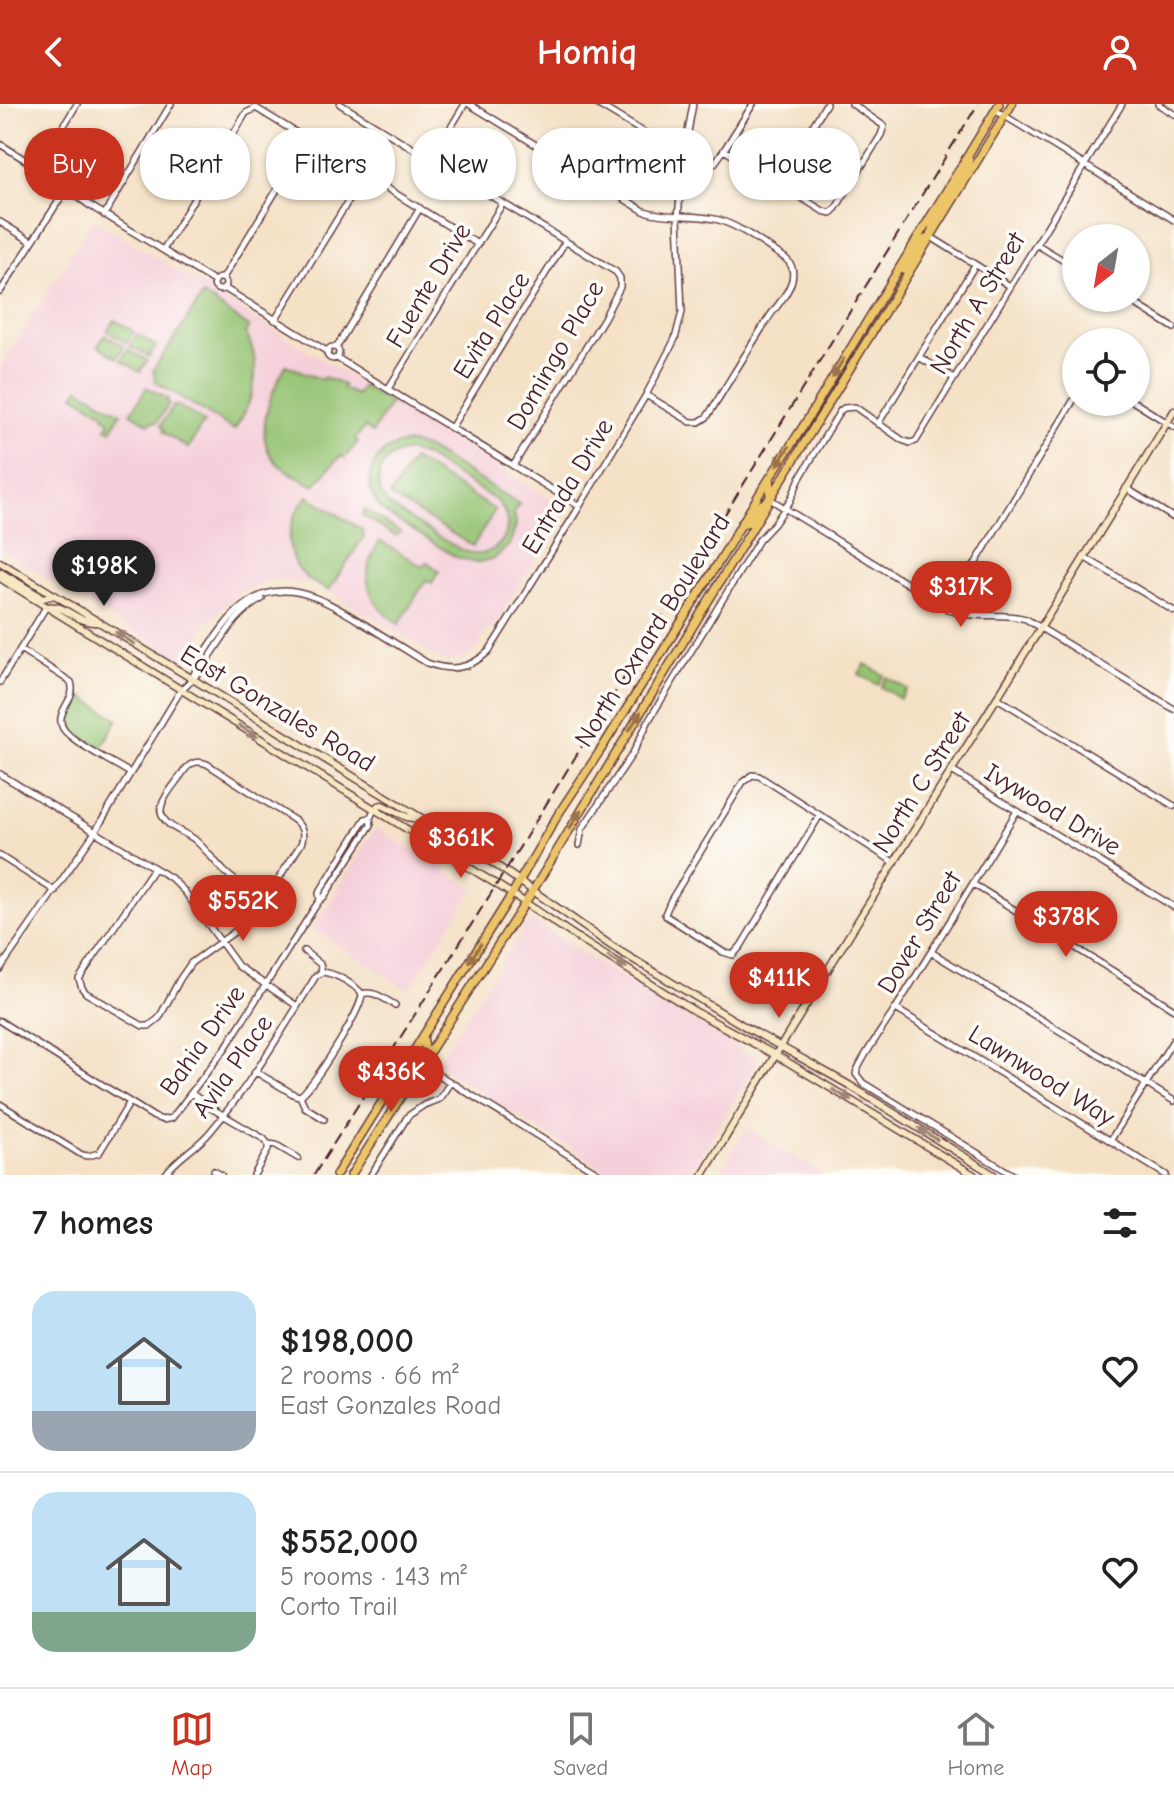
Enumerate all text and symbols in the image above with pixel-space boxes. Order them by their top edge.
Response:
icon: back [32,30,76,74]
icon: person [1098,30,1142,74]
text: Homiq [537,32,637,73]
chip: Buy [24,128,124,200]
chip: Rent [140,128,250,200]
chip: Filters [266,128,395,200]
chip: New [411,128,516,200]
chip: Apartment [532,128,713,200]
chip: House [729,128,860,200]
street label: Fuente Drive [380,218,478,353]
north arrow [1062,224,1150,312]
map controls [1062,224,1150,416]
street label: North A Street [924,226,1033,380]
street label: Evita Place [447,266,536,385]
street label: Domingo Place [501,276,611,435]
button: locate [1062,328,1150,416]
one-way arrow [831,358,846,379]
street label: Entrada Drive [516,413,620,560]
one-way arrow [776,446,791,467]
street label: North Oxnard Boulevard [569,509,737,753]
pin: $198K [48,540,160,608]
text: $198K [70,551,138,581]
pin: $317K [905,561,1017,629]
text: $317K [928,572,994,602]
one-way arrow [114,632,136,646]
street label: East Gonzales Road [175,639,380,779]
street label: North C Street [866,705,978,859]
one-way arrow [628,710,642,732]
one-way arrow [237,724,258,739]
street label: Ivywood Drive [979,757,1126,862]
one-way arrow [567,809,581,831]
pin: $361K [405,812,517,880]
text: $361K [428,823,494,853]
street label: Dover Street [872,865,969,999]
pin: $552K [187,875,299,943]
text: $552K [208,886,278,916]
pin: $378K [1010,891,1122,959]
text: $378K [1032,902,1100,932]
one-way arrow [468,942,482,964]
pin: $411K [723,952,835,1020]
one-way arrow [606,955,628,969]
text: $411K [748,963,810,993]
street label: Bahia Drive [154,980,252,1101]
street label: Avila Place [186,1009,279,1124]
street label: Lawnwood Way [963,1019,1120,1133]
pin: $436K [335,1046,447,1114]
text: $436K [357,1057,425,1087]
one-way arrow [831,1088,853,1102]
one-way arrow [916,1127,939,1142]
icon: filters [1098,1201,1142,1245]
text: 7 homes [32,1203,153,1243]
text: $198,000 [280,1321,414,1361]
icon: home [96,1323,192,1419]
icon: heart [1098,1349,1142,1393]
text: 2 rooms · 66 m² [280,1361,459,1391]
text: East Gonzales Road [280,1391,501,1421]
text: $552,000 [280,1522,418,1562]
icon: home [96,1524,192,1620]
icon: heart [1098,1550,1142,1594]
text: 5 rooms · 143 m² [280,1562,467,1592]
text: Corto Trail [280,1592,398,1622]
tab: Map [170,1707,214,1781]
tab: Saved [553,1707,608,1781]
tab: Home [947,1707,1004,1781]

